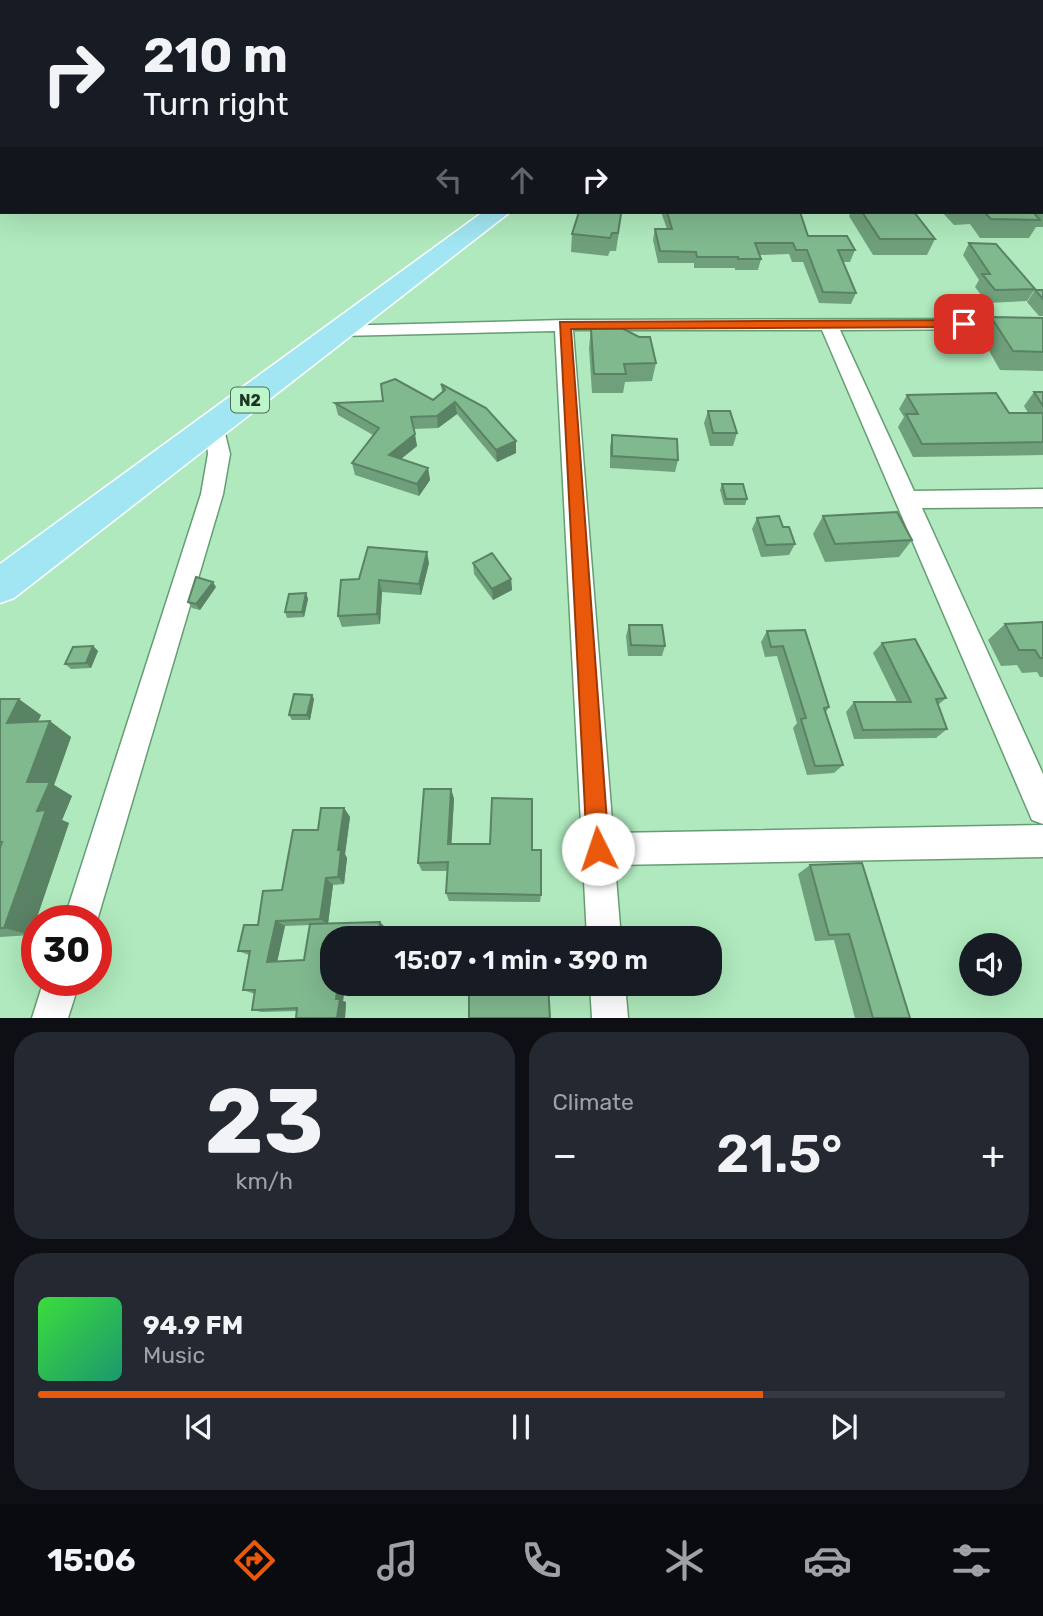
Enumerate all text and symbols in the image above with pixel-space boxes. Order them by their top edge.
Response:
text: 210 m [143,26,288,84]
icon: right [28,28,119,119]
text: Turn right [143,85,288,123]
icon: left [430,161,468,199]
icon: ahead [503,161,541,199]
icon: right [576,161,614,199]
pin [934,294,994,354]
icon: arrive [945,305,983,343]
road number: N2 [231,388,269,412]
position arrow [561,812,635,886]
speed limit sign: 30 [21,905,112,996]
map controls [959,933,1022,996]
button: sound [959,933,1022,996]
text: 15:07 · 1 min · 390 m [394,945,648,976]
text: 23 [205,1067,324,1175]
text: Climate [553,1088,634,1116]
text: 21.5° [716,1123,842,1185]
text: − [553,1132,577,1178]
text: + [981,1132,1005,1178]
text: km/h [236,1167,293,1195]
text: 94.9 FM [143,1310,243,1341]
text: Music [143,1341,205,1369]
icon: previous [180,1408,218,1446]
icon: pause [502,1408,540,1446]
icon: next [825,1408,863,1446]
icon: directions [230,1536,279,1585]
icon: music [373,1536,422,1585]
icon: phone [517,1536,566,1585]
icon: climate [660,1536,709,1585]
icon: car [803,1536,852,1585]
icon: filters [947,1536,996,1585]
text: 15:06 [47,1541,136,1579]

